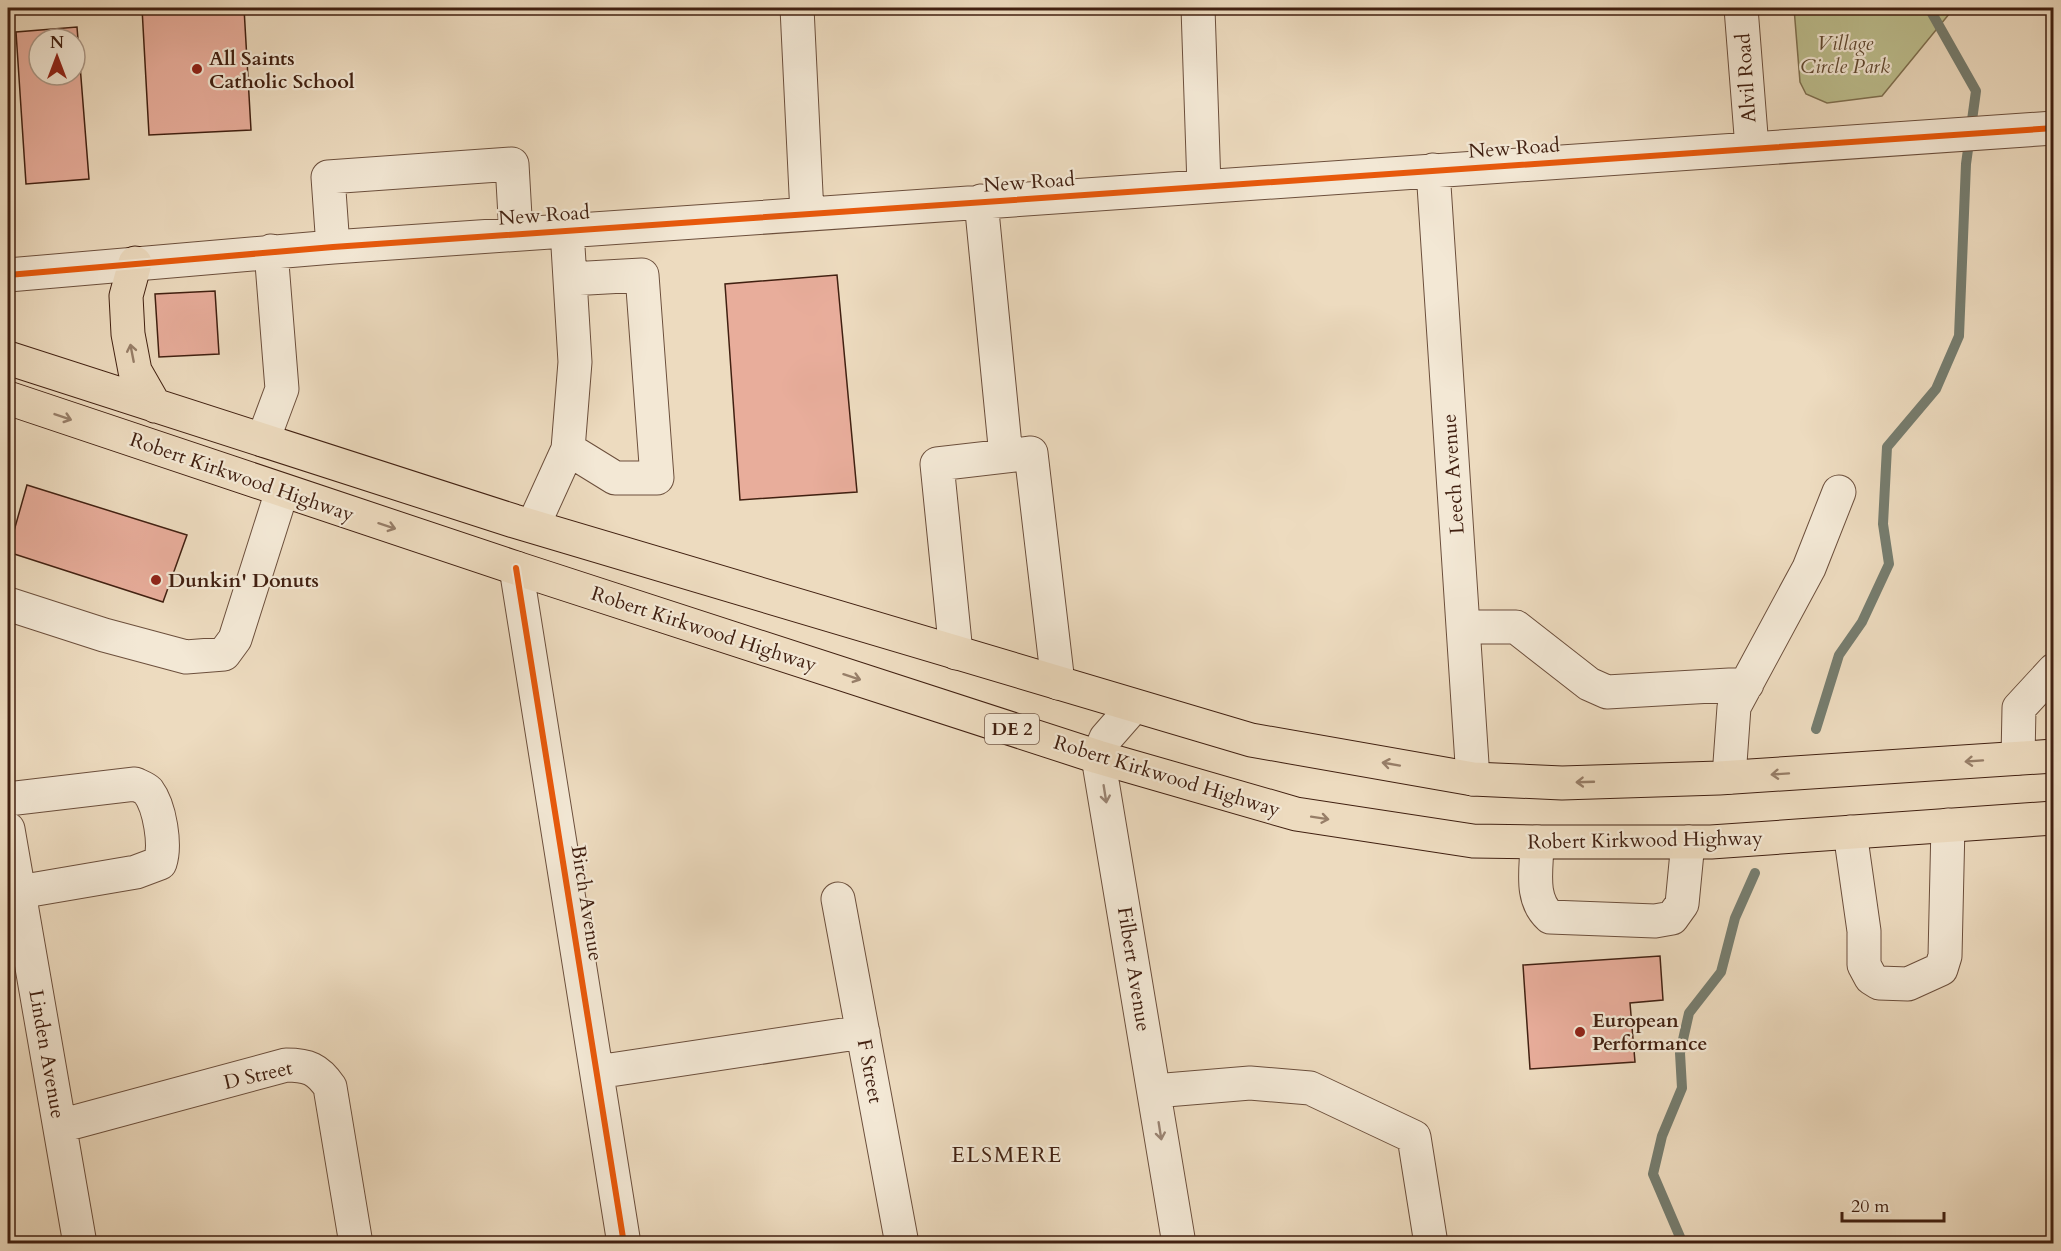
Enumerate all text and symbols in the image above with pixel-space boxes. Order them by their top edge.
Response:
north arrow [27,27,87,87]
park label: Village Circle Park [1800,30,1890,80]
text: N [50,32,64,54]
street label: Alvil Road [1729,32,1763,124]
place label: All Saints Catholic School [209,45,355,95]
marker: All Saints Catholic School [190,62,204,76]
street label: New Road [1467,131,1561,165]
street label: New Road [982,165,1076,199]
street label: New Road [497,198,591,232]
one-way arrow [126,344,137,363]
one-way arrow [53,412,72,423]
street label: Leech Avenue [1435,413,1471,535]
street label: Robert Kirkwood Highway [126,426,358,528]
one-way arrow [377,521,396,532]
place label: Dunkin' Donuts [168,567,319,594]
marker: Dunkin' Donuts [149,573,163,587]
street label: Robert Kirkwood Highway [588,580,821,678]
one-way arrow [842,672,861,683]
road number: DE 2 [985,714,1039,744]
street label: Robert Kirkwood Highway [1050,729,1284,823]
one-way arrow [1965,756,1985,767]
one-way arrow [1382,759,1401,770]
one-way arrow [1770,768,1790,779]
one-way arrow [1575,776,1595,788]
one-way arrow [1099,783,1110,803]
one-way arrow [1310,812,1330,823]
street label: Robert Kirkwood Highway [1527,824,1763,856]
street label: Birch Avenue [565,843,609,963]
street label: Filbert Avenue [1111,905,1157,1033]
street label: Linden Avenue [22,987,72,1121]
place label: European Performance [1592,1007,1708,1057]
marker: European Performance [1573,1025,1587,1039]
street label: F Street [851,1037,890,1106]
street label: D Street [221,1054,296,1096]
one-way arrow [1155,1121,1166,1140]
district label: ELSMERE [951,1140,1063,1170]
scale bar [1842,1185,1944,1223]
text: 20 m [1851,1194,1890,1219]

